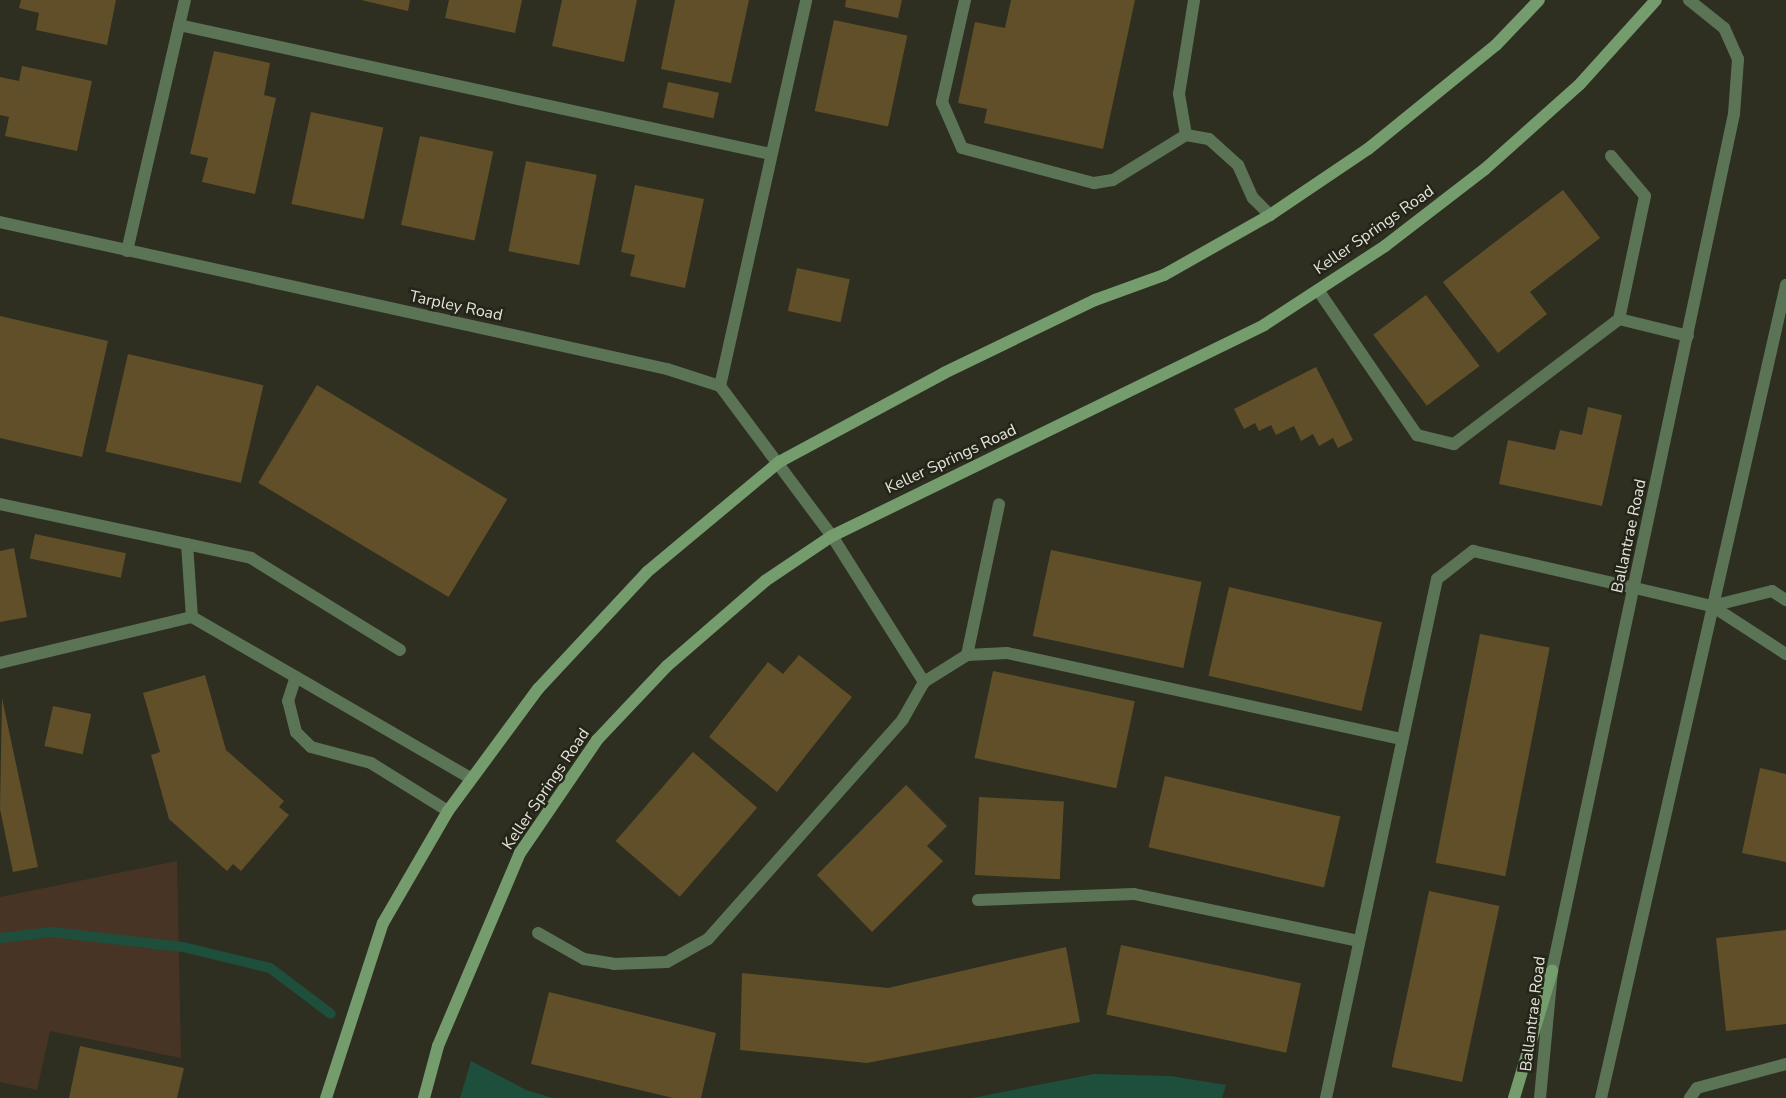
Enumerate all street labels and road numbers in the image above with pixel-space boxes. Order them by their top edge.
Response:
street label: Keller Springs Road [1310,181,1438,279]
street label: Tarpley Road [408,287,504,325]
street label: Keller Springs Road [883,420,1019,498]
street label: Ballantrae Road [1608,477,1650,595]
street label: Keller Springs Road [498,725,594,853]
street label: Ballantrae Road [1516,955,1550,1073]

